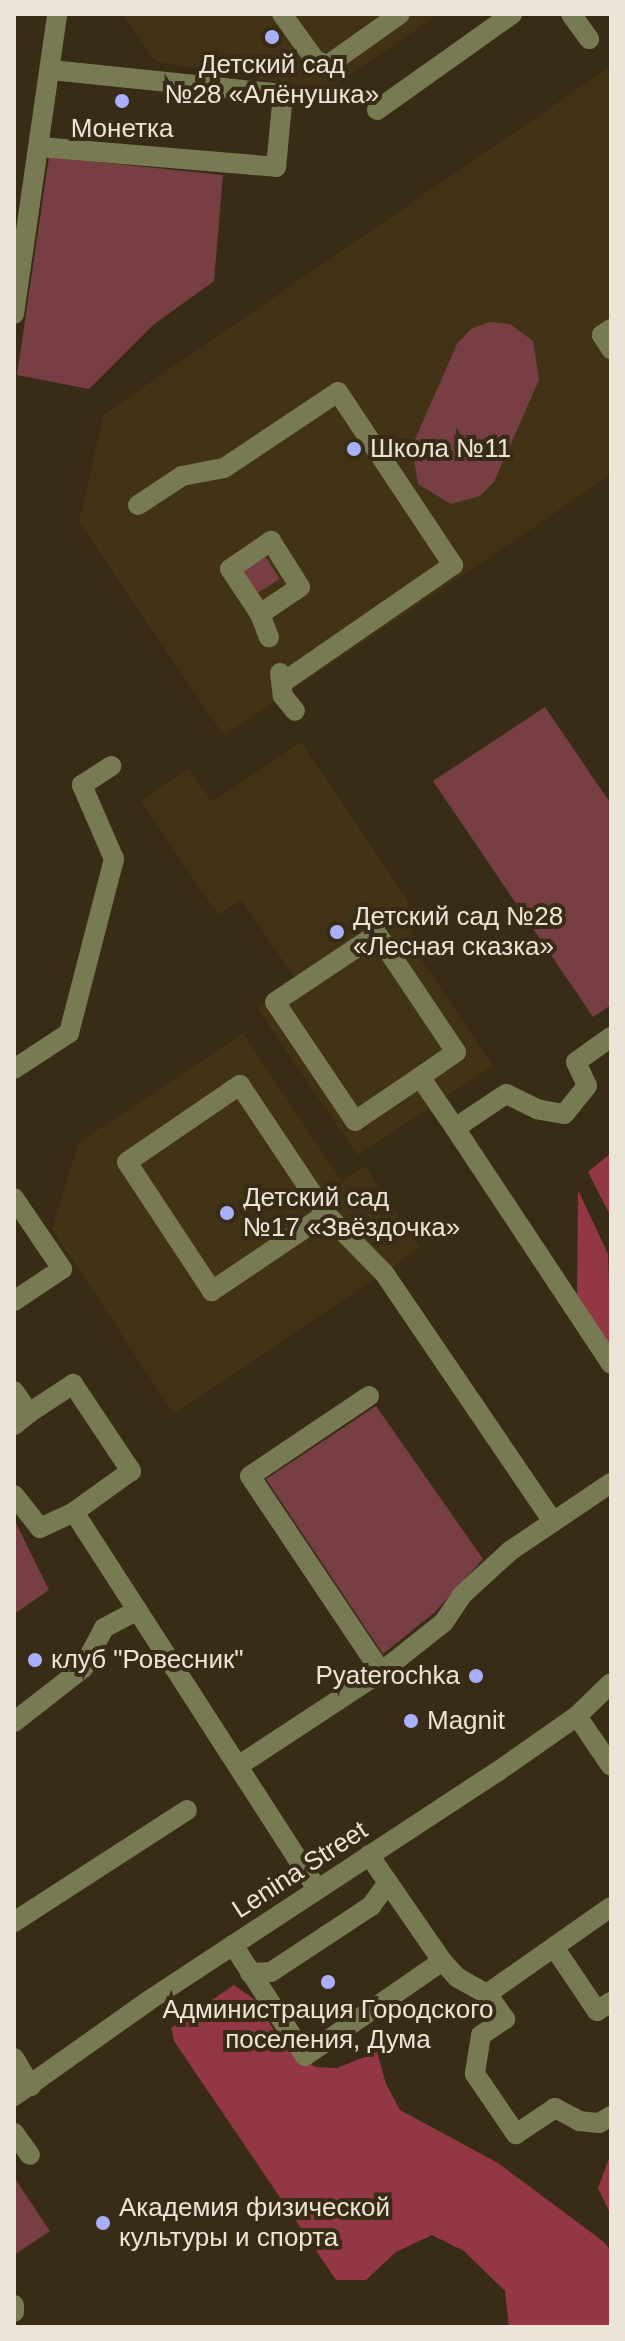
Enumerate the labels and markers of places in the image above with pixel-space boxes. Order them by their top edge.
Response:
marker: Детский сад №28 «Алёнушка» [263,28,281,46]
place label: Детский сад №28 «Алёнушка» [165,49,379,110]
marker: Монетка [113,92,131,110]
place label: Монетка [71,113,173,145]
place label: Школа №11 [370,433,511,465]
marker: Школа №11 [345,440,363,458]
place label: Детский сад №28 «Лесная сказка» [353,901,563,962]
marker: Детский сад №28 «Лесная сказка» [328,923,346,941]
place label: Детский сад №17 «Звёздочка» [243,1182,460,1244]
marker: Детский сад №17 «Звёздочка» [218,1204,236,1222]
place label: клуб "Ровесник" [51,1644,244,1676]
marker: клуб "Ровесник" [26,1651,44,1669]
place label: Pyaterochka [315,1660,460,1692]
marker: Pyaterochka [467,1667,485,1685]
place label: Magnit [427,1705,505,1737]
marker: Magnit [402,1712,420,1730]
marker: Администрация Городского поселения, Дума [319,1973,337,1991]
place label: Администрация Городского поселения, Дума [162,1994,494,2056]
place label: Академия физической культуры и спорта [119,2192,390,2254]
marker: Академия физической культуры и спорта [94,2214,112,2232]

